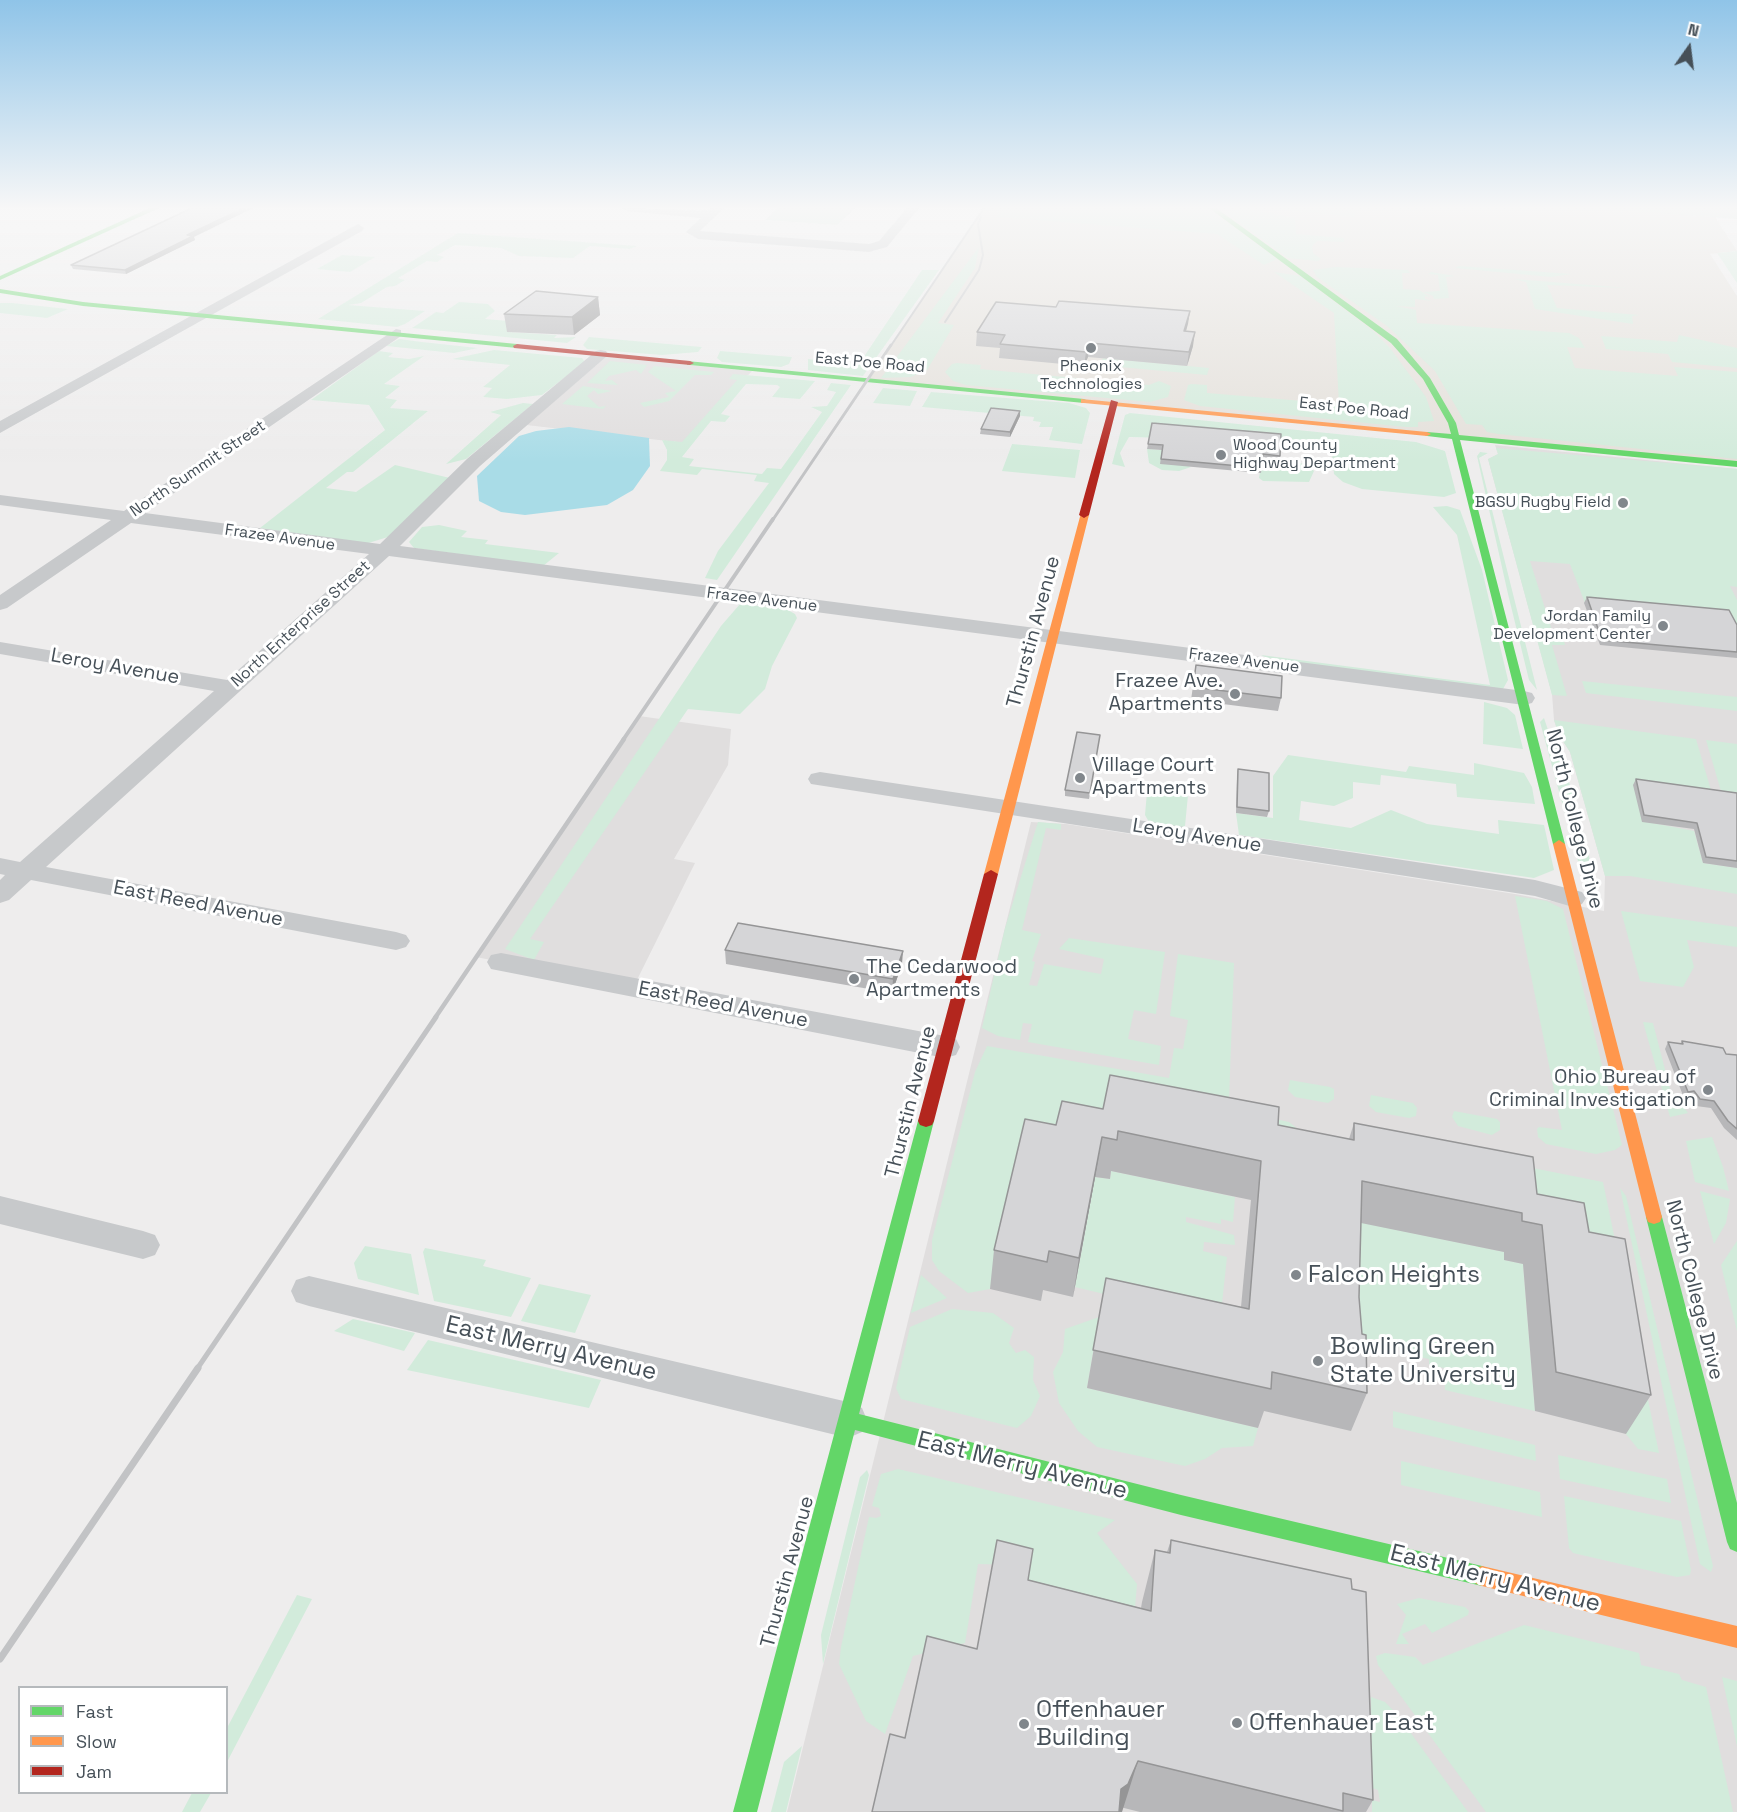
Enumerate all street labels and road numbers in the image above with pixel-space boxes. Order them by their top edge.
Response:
street label: East Poe Road [814,349,926,377]
street label: East Poe Road [1298,394,1410,424]
street label: North Summit Street [127,417,269,521]
street label: Frazee Avenue [224,521,336,555]
street label: Thurstin Avenue [1002,554,1066,710]
street label: North Enterprise Street [228,557,374,691]
street label: Frazee Avenue [706,584,818,616]
street label: Leroy Avenue [49,644,181,690]
street label: Frazee Avenue [1188,645,1300,677]
street label: North College Drive [1540,727,1608,911]
street label: Leroy Avenue [1131,814,1263,858]
street label: East Reed Avenue [111,876,285,932]
street label: East Reed Avenue [636,977,810,1033]
street label: Thurstin Avenue [880,1023,942,1181]
street label: North College Drive [1660,1198,1728,1382]
street label: East Merry Avenue [443,1311,659,1387]
street label: East Merry Avenue [914,1426,1130,1506]
street label: Thurstin Avenue [756,1494,820,1650]
street label: East Merry Avenue [1387,1539,1603,1619]

